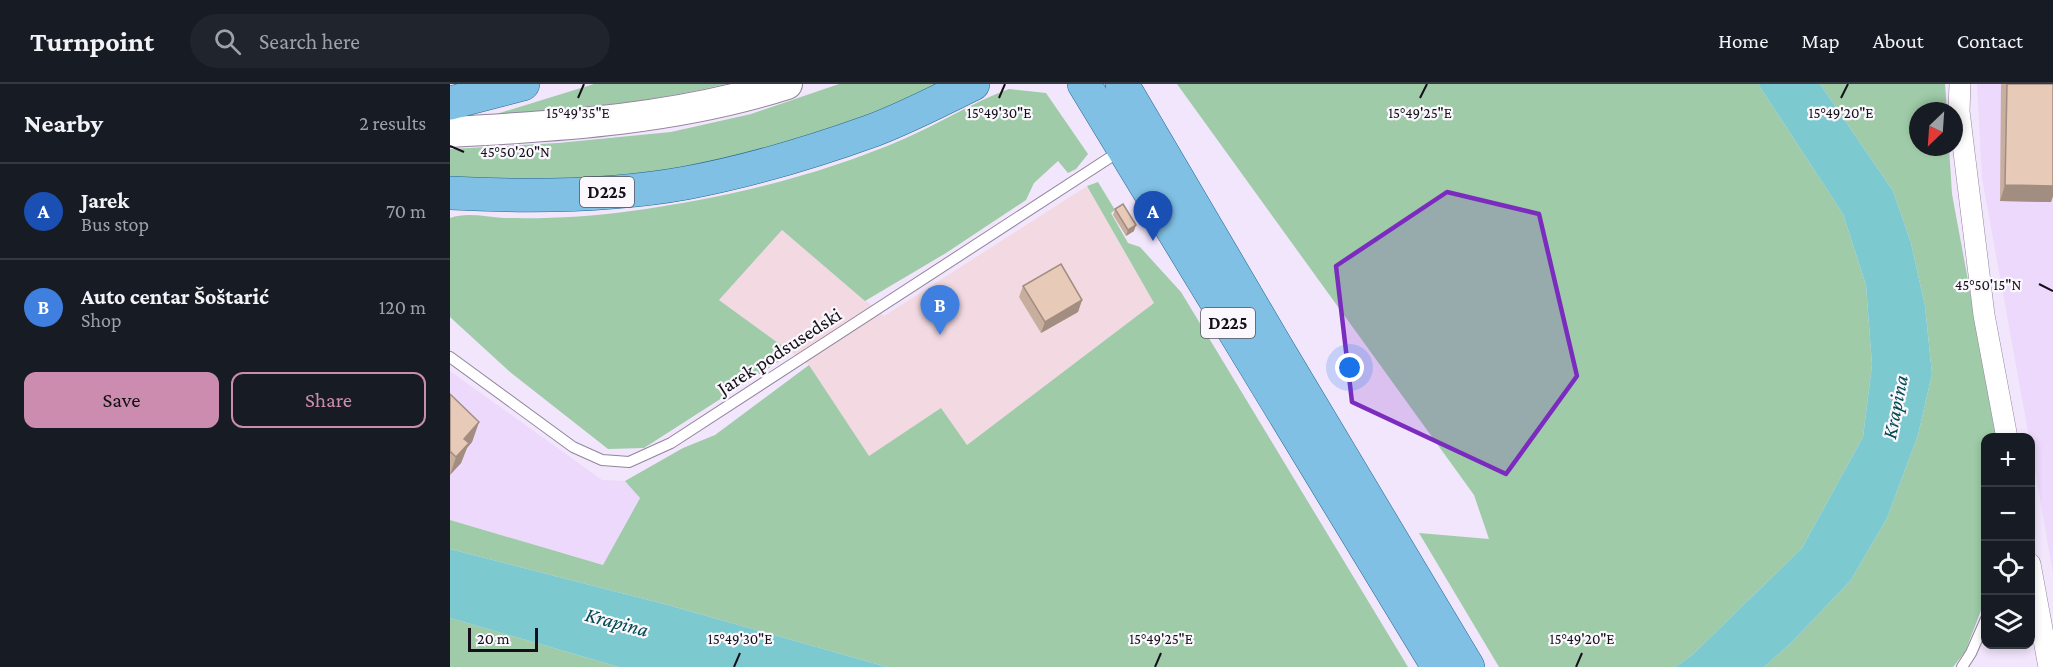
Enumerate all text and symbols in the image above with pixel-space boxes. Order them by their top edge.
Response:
search box [190,14,610,68]
icon: search [211,25,244,58]
text: Turnpoint [30,26,154,57]
text: Search here [259,29,360,54]
text: Home [1718,29,1768,53]
text: Map [1801,29,1840,53]
text: About [1873,29,1924,53]
text: Contact [1957,29,2023,53]
north arrow [1909,102,1963,156]
text: 15°49'35"E [546,105,610,121]
text: 15°49'30"E [967,105,1031,121]
text: 15°49'25"E [1388,105,1452,121]
text: 15°49'20"E [1809,105,1873,121]
text: Nearby [24,109,103,138]
text: 2 results [359,112,426,134]
text: 45°50'20"N [480,144,550,160]
road number: D225 [580,177,634,207]
text: Jarek [81,188,129,213]
pin: A [1134,192,1172,241]
text: A [38,200,49,222]
text: 70 m [386,200,426,222]
text: Bus stop [81,213,149,235]
text: 45°50'15"N [1955,277,2021,293]
text: Auto centar Šoštarić [81,284,269,309]
pin: B [920,286,960,335]
text: B [38,296,49,318]
text: 120 m [379,296,426,318]
street label: Jarek podsusedski [711,303,846,401]
road number: D225 [1201,308,1255,338]
text: Shop [81,309,122,331]
your location [1335,353,1364,382]
button: Save [24,372,219,428]
button: Share [231,372,426,428]
water label: Krapina [1877,373,1913,441]
map controls [1981,433,2035,649]
button: + [1981,433,2035,487]
button: − [1981,487,2035,541]
button: locate [1981,541,2035,595]
button: layers [1981,595,2035,649]
water label: Krapina [583,602,651,642]
scale bar [468,625,538,652]
text: 20 m [477,630,510,647]
text: 15°49'30"E [708,631,772,647]
text: 15°49'25"E [1129,631,1193,647]
text: 15°49'20"E [1550,631,1614,647]

